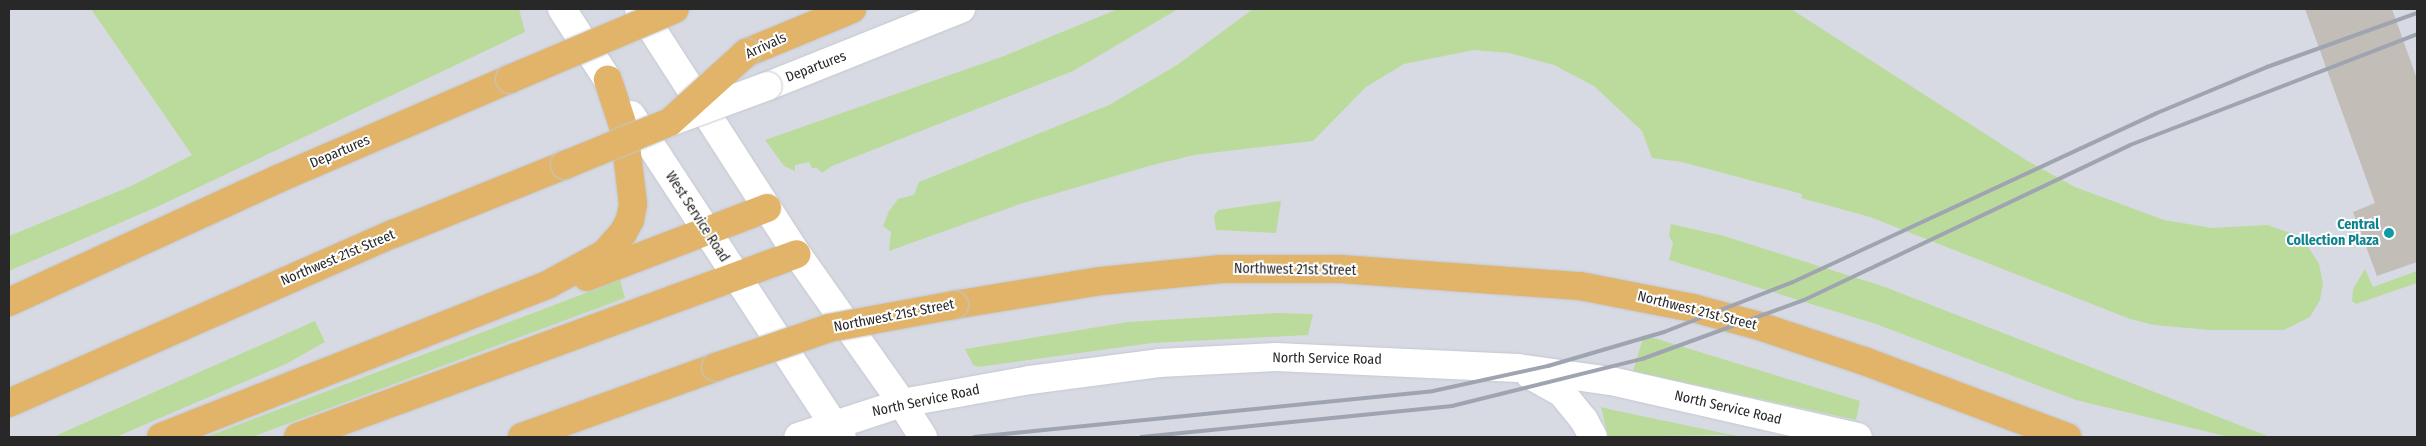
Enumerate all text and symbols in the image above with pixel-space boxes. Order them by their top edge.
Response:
street label: Arrivals [743,29,789,63]
street label: Departures [783,48,849,86]
street label: Departures [308,132,372,172]
street label: West Service Road [661,169,733,265]
place label: Central Collection Plaza [2287,217,2379,250]
street label: Northwest 21st Street [278,226,398,290]
marker: Central Collection Plaza [2383,227,2395,239]
street label: Northwest 21st Street [1234,261,1356,279]
street label: Northwest 21st Street [1636,288,1758,334]
street label: Northwest 21st Street [832,296,956,336]
street label: North Service Road [1272,350,1382,368]
street label: North Service Road [871,381,981,421]
street label: North Service Road [1673,388,1783,428]

